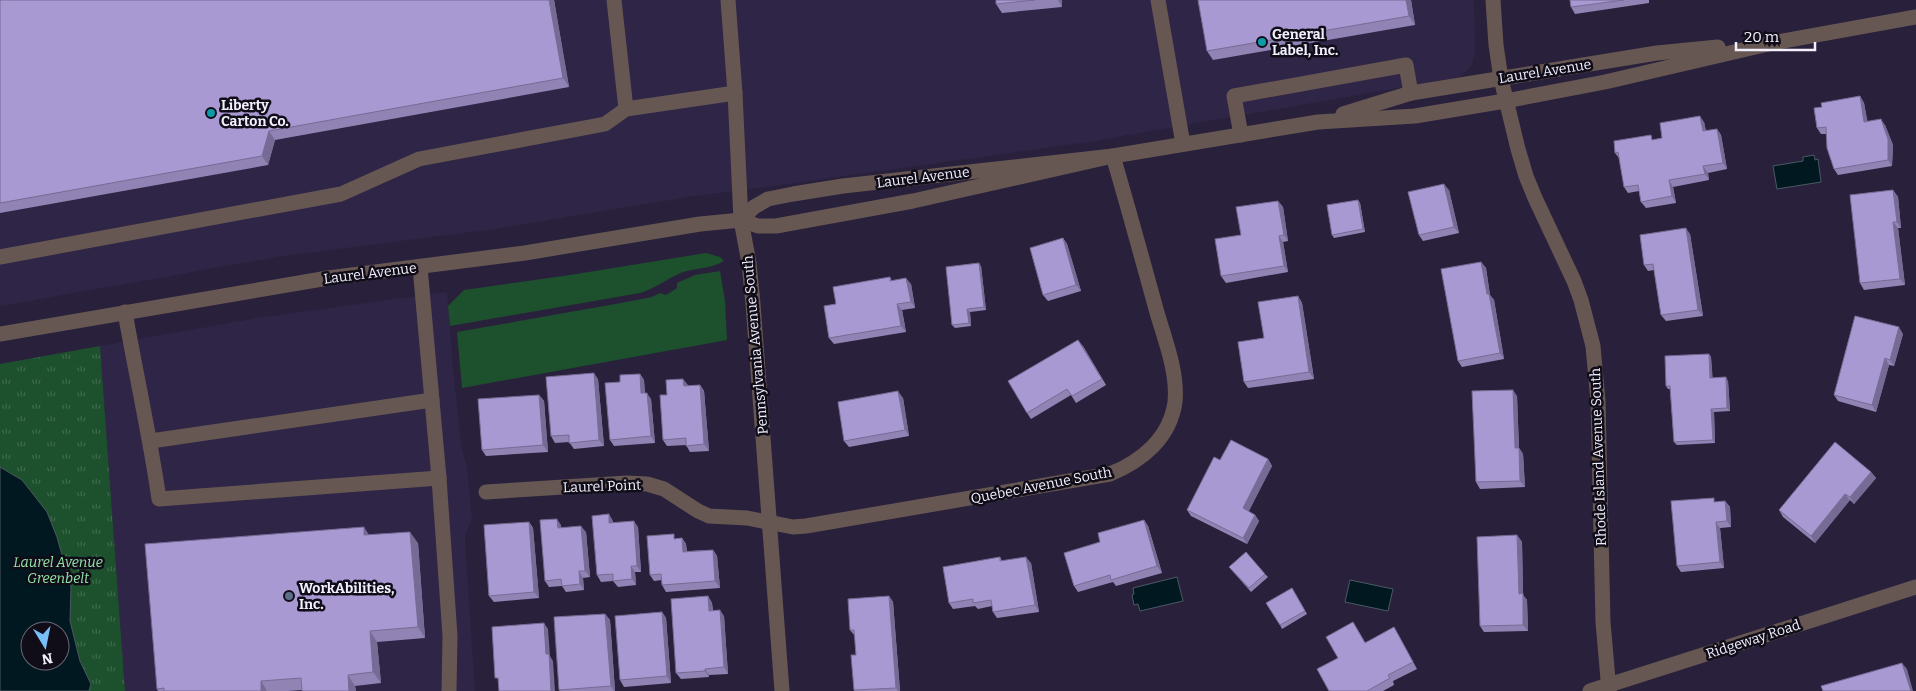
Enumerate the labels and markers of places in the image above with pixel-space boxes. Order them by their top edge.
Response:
place label: General Label, Inc. [1272,26,1338,59]
marker: General Label, Inc. [1256,36,1268,48]
place label: Liberty Carton Co. [221,97,289,130]
marker: Liberty Carton Co. [205,107,217,119]
place label: WorkAbilities, Inc. [299,580,394,613]
marker: WorkAbilities, Inc. [283,590,295,602]

